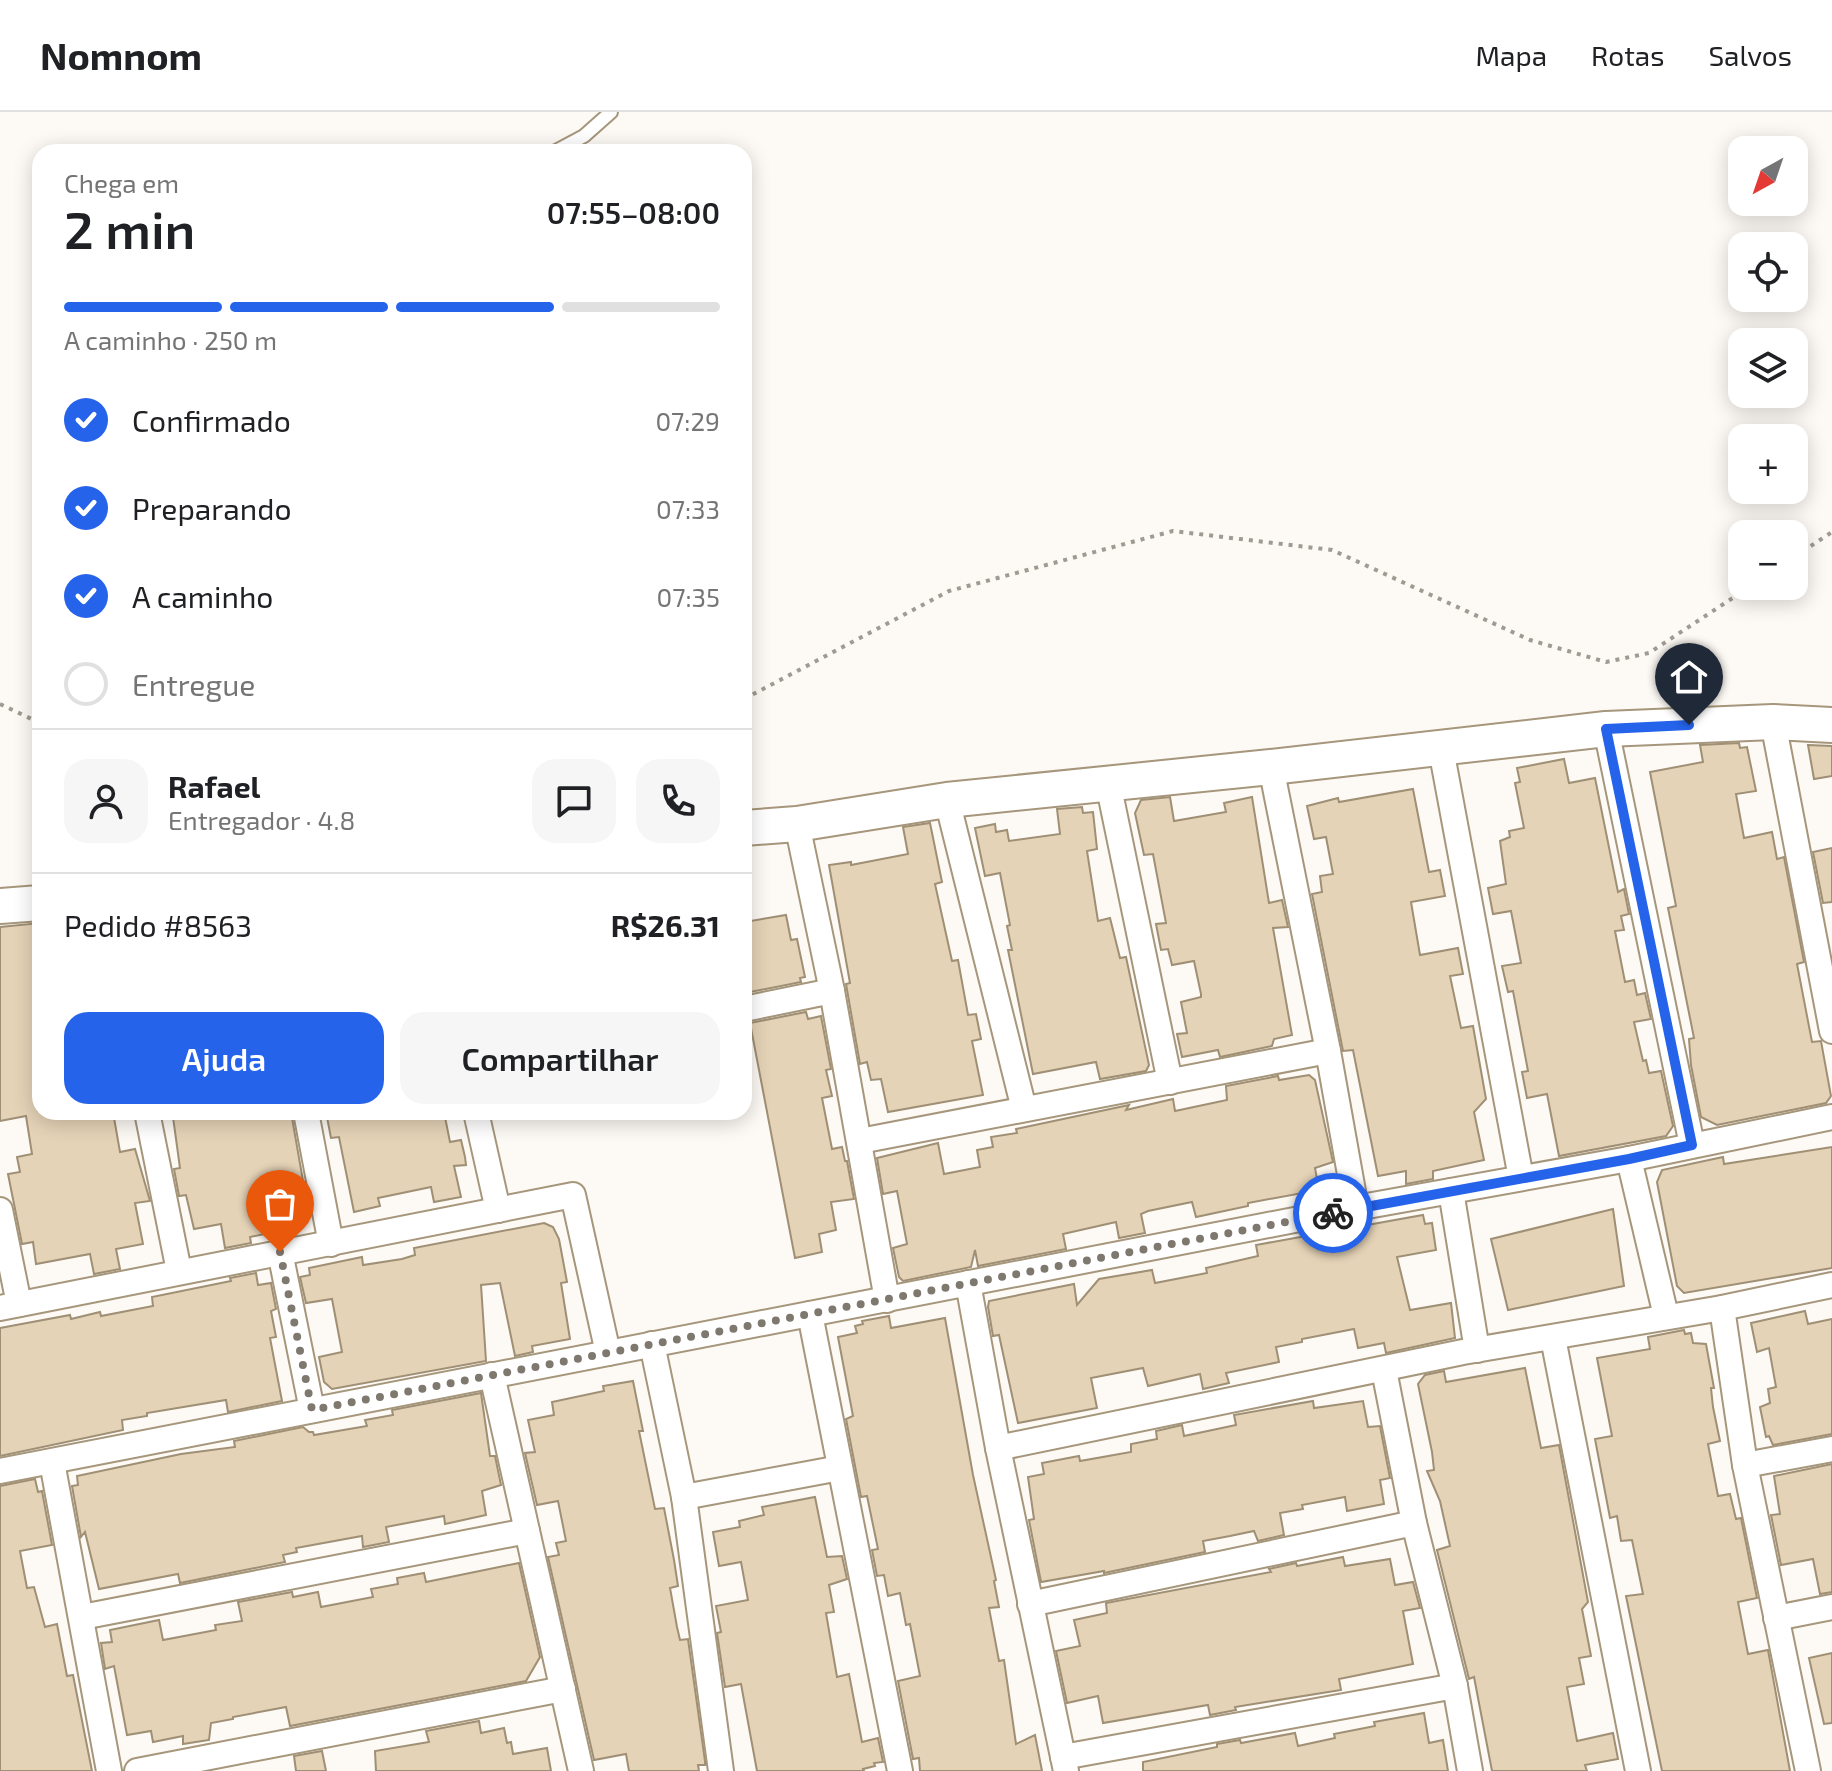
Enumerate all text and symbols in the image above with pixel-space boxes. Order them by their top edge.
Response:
text: Nomnom [40,32,202,78]
text: Mapa [1476,38,1547,72]
text: Rotas [1591,38,1664,72]
text: Salvos [1708,38,1792,72]
north arrow [1728,136,1808,216]
map controls [1728,136,1808,600]
text: Chega em [64,167,179,198]
text: 07:55–08:00 [547,194,720,230]
text: 2 min [64,197,195,259]
button: locate [1728,232,1808,312]
text: A caminho · 250 m [64,324,277,355]
button: layers [1728,328,1808,408]
icon: check [64,398,108,442]
text: Confirmado [132,402,291,438]
text: 07:29 [655,405,720,436]
button: + [1728,424,1808,504]
icon: check [64,486,108,530]
text: Preparando [132,490,291,526]
text: 07:33 [656,493,720,524]
button: − [1728,520,1808,600]
icon: check [64,574,108,618]
text: A caminho [132,578,273,614]
text: 07:35 [656,581,720,612]
pin [1655,643,1723,725]
icon: home [1667,655,1711,699]
text: Entregue [132,666,255,702]
button: person [64,759,148,843]
button: chat [532,759,616,843]
button: phone [636,759,720,843]
text: Rafael [168,768,260,804]
text: Entregador · 4.8 [168,804,355,835]
text: Pedido #8563 [64,907,252,943]
text: R$26.31 [611,907,720,943]
button: Ajuda [64,1012,384,1104]
button: Compartilhar [400,1012,720,1104]
pin [246,1170,314,1252]
courier [1293,1173,1373,1253]
icon: bag [258,1182,302,1226]
icon: bike [1311,1191,1355,1235]

